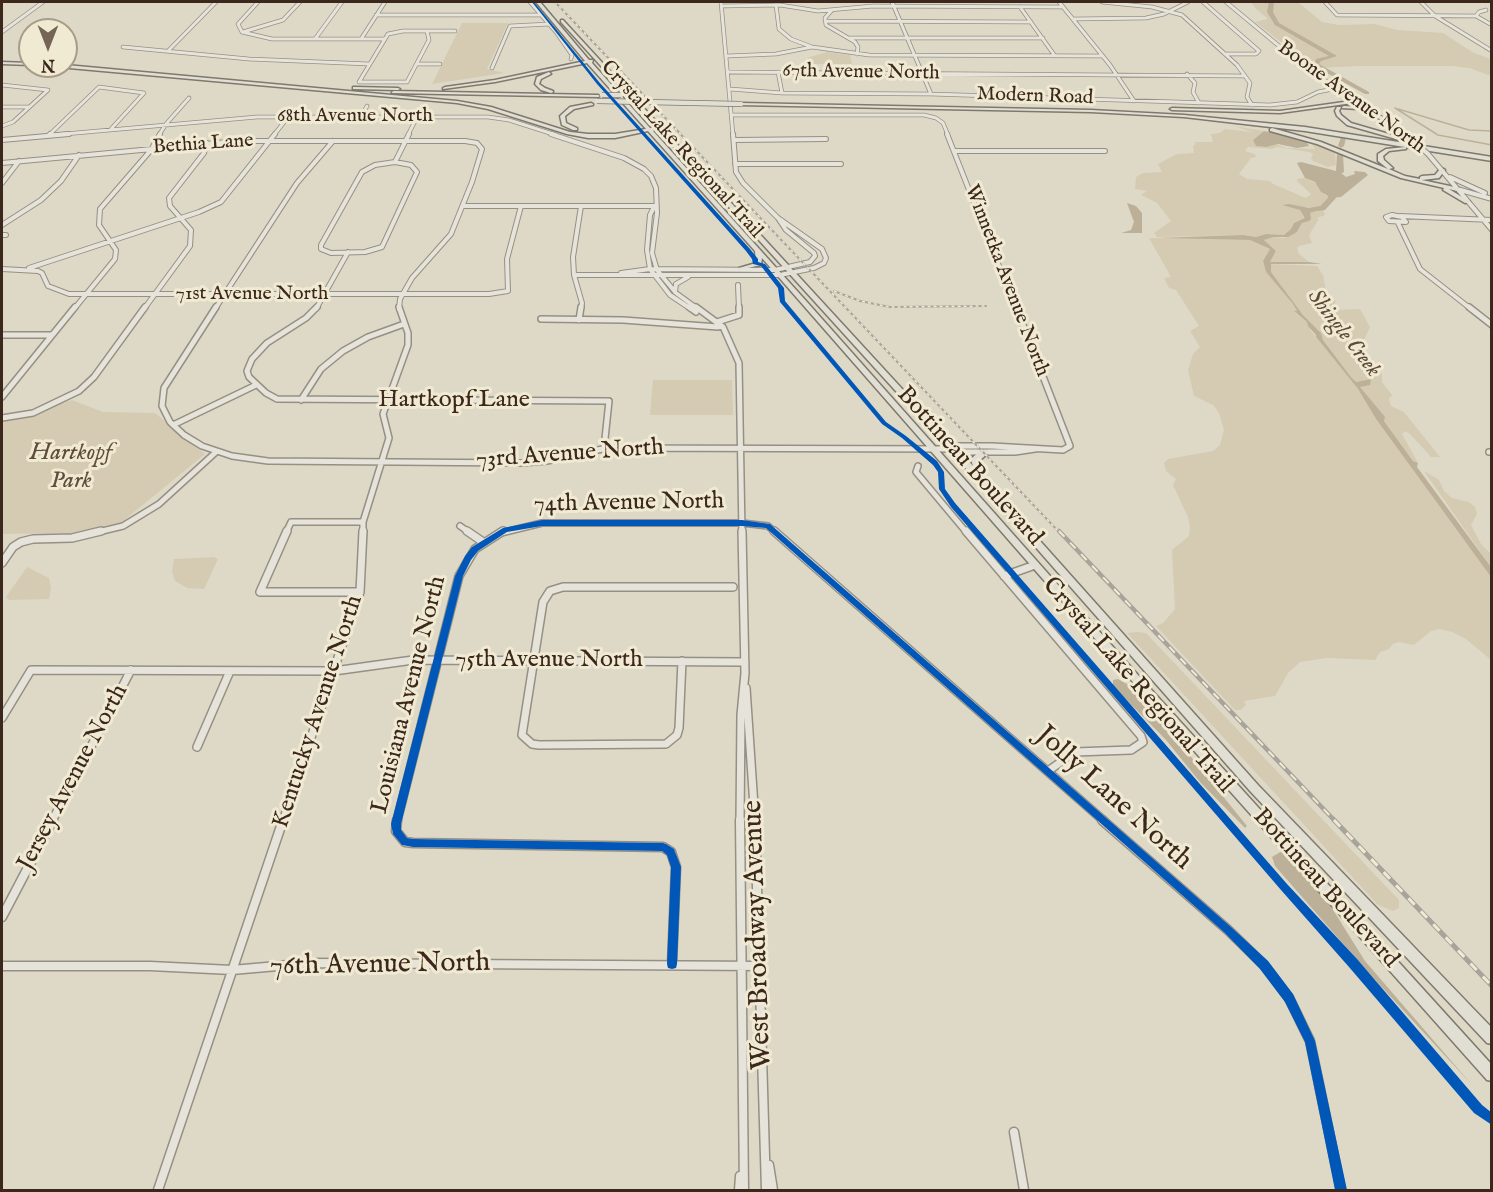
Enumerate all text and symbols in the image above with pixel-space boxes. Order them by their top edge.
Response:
north arrow [18,18,78,78]
street label: Boone Avenue North [1272,36,1430,160]
text: N [41,54,55,74]
street label: Crystal Lake Regional Trail [595,56,767,244]
street label: 67th Avenue North [782,60,940,86]
street label: Modern Road [976,83,1094,111]
street label: 68th Avenue North [277,105,433,129]
street label: Bethia Lane [152,130,254,160]
street label: Winnetka Avenue North [958,182,1054,380]
street label: 71st Avenue North [176,283,328,307]
water label: Shingle Creek [1301,285,1385,383]
street label: Bottineau Boulevard [890,381,1048,553]
street label: Hartkopf Lane [378,387,530,415]
street label: 73rd Avenue North [475,434,665,476]
park label: Hartkopf Park [30,440,112,496]
street label: 74th Avenue North [534,488,724,520]
street label: Crystal Lake Regional Trail [1035,572,1239,800]
street label: Louisiana Avenue North [367,573,453,817]
street label: Kentucky Avenue North [268,592,370,832]
street label: 75th Avenue North [455,647,643,675]
street label: Jersey Avenue North [13,680,135,876]
street label: Jolly Lane North [1028,720,1198,878]
street label: West Broadway Avenue [737,799,781,1071]
street label: Bottineau Boulevard [1246,803,1404,975]
street label: 76th Avenue North [270,947,490,985]

